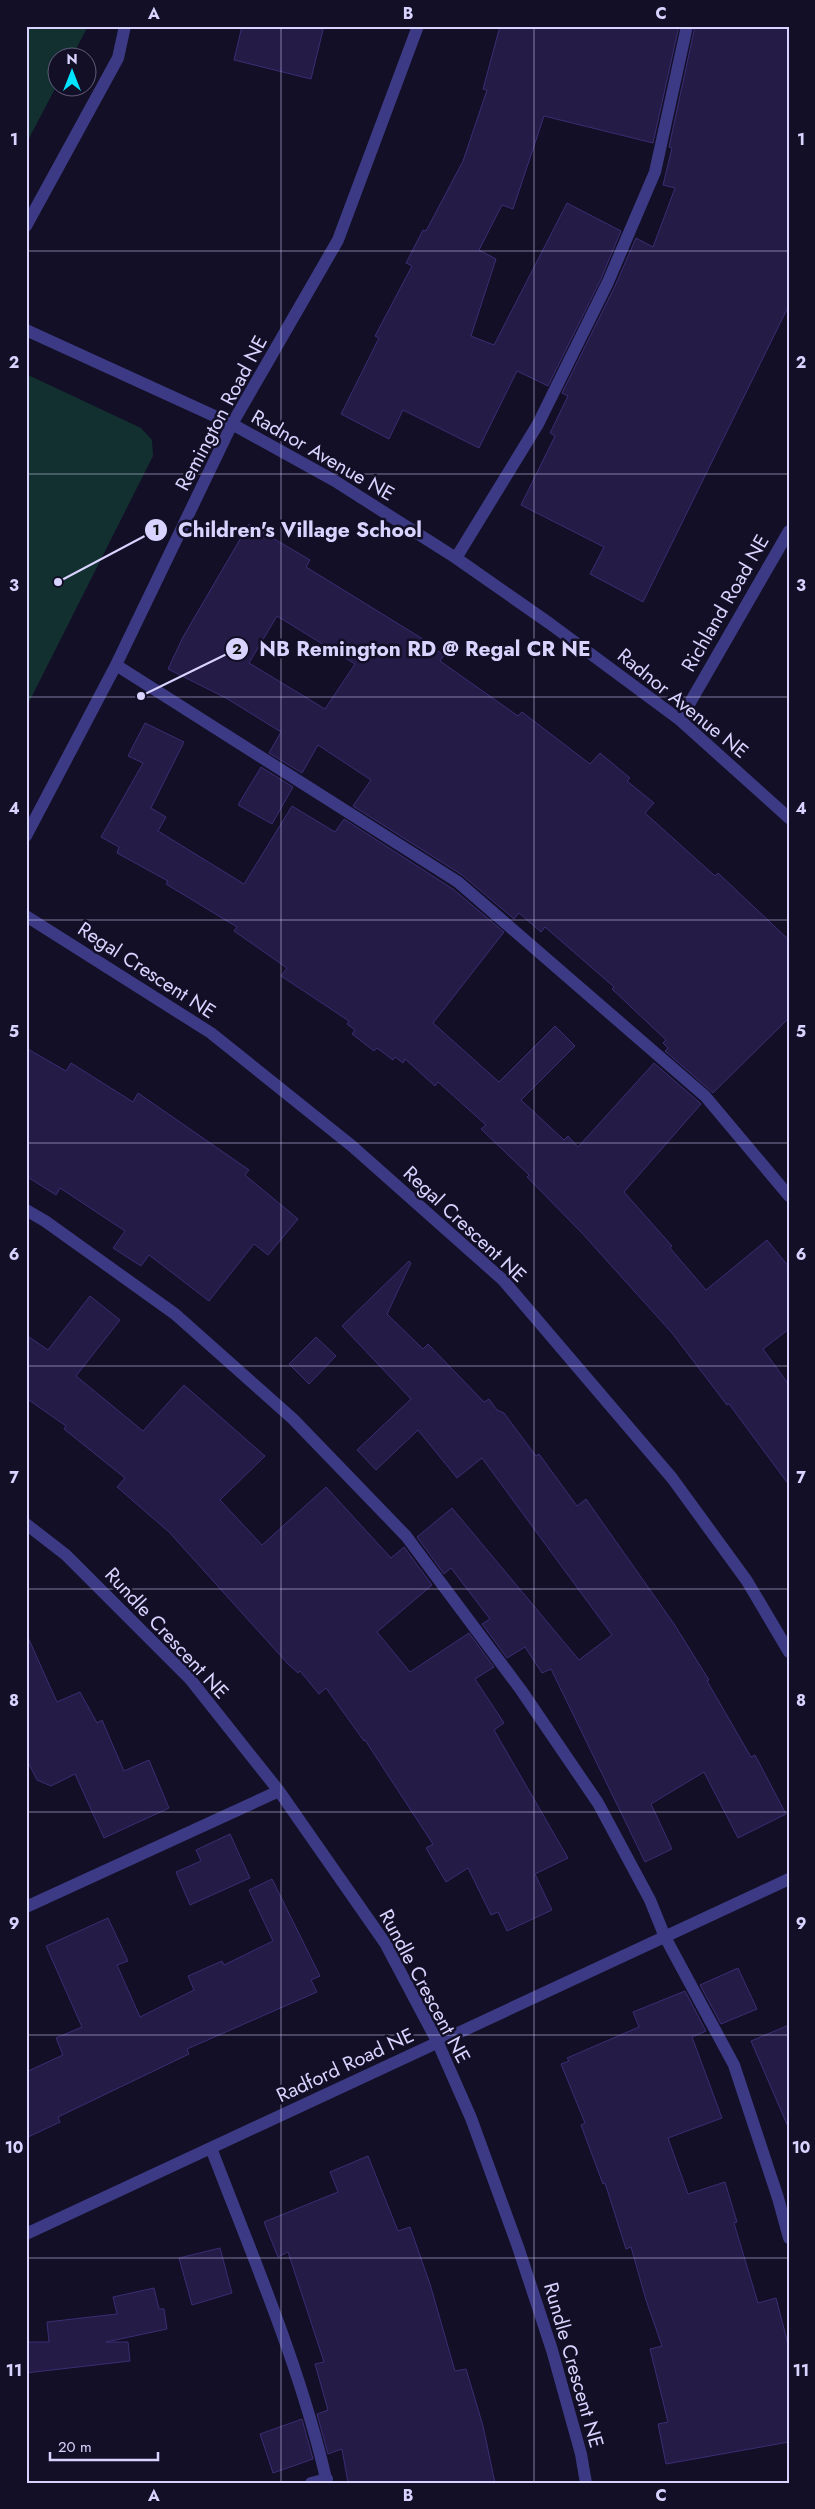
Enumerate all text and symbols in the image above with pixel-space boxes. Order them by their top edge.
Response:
text: A [147,2,160,25]
text: B [403,2,413,25]
text: C [655,2,667,25]
north arrow [48,48,98,98]
text: N [66,49,78,69]
text: 1 [10,128,18,151]
text: 1 [797,128,805,151]
street label: Remington Road NE [168,330,275,496]
text: 2 [9,351,19,374]
text: 2 [796,351,806,374]
street label: Radnor Avenue NE [246,403,400,508]
callout: Children's Village School [143,512,432,548]
text: Children's Village School [178,515,422,545]
text: 1 [152,519,160,541]
street label: Richland Road NE [674,529,777,677]
text: 3 [9,574,19,597]
text: 3 [796,574,806,597]
callout: NB Remington RD @ Regal CR NE [224,631,600,667]
text: NB Remington RD @ Regal CR NE [259,634,591,664]
text: 2 [232,638,242,660]
street label: Radnor Avenue NE [611,641,754,765]
text: 4 [8,797,20,820]
text: 4 [795,797,807,820]
street label: Regal Crescent NE [72,915,221,1026]
text: 5 [9,1020,19,1043]
text: 5 [796,1020,806,1043]
street label: Regal Crescent NE [396,1159,533,1289]
text: 6 [9,1243,19,1266]
text: 6 [796,1243,806,1266]
text: 7 [9,1466,19,1489]
text: 7 [796,1466,806,1489]
street label: Rundle Crescent NE [98,1561,235,1706]
text: 8 [9,1689,19,1712]
text: 8 [796,1689,806,1712]
street label: Rundle Crescent NE [372,1904,477,2068]
text: 9 [9,1912,19,1935]
text: 9 [796,1912,806,1935]
street label: Radford Road NE [272,2021,419,2110]
text: 10 [5,2136,23,2159]
text: 10 [792,2136,810,2159]
street label: Rundle Crescent NE [536,2279,611,2451]
text: 11 [6,2359,22,2382]
text: 11 [793,2359,809,2382]
scale bar [50,2429,158,2461]
text: 20 m [58,2436,92,2458]
text: A [147,2484,160,2507]
text: B [403,2484,413,2507]
text: C [655,2484,667,2507]

